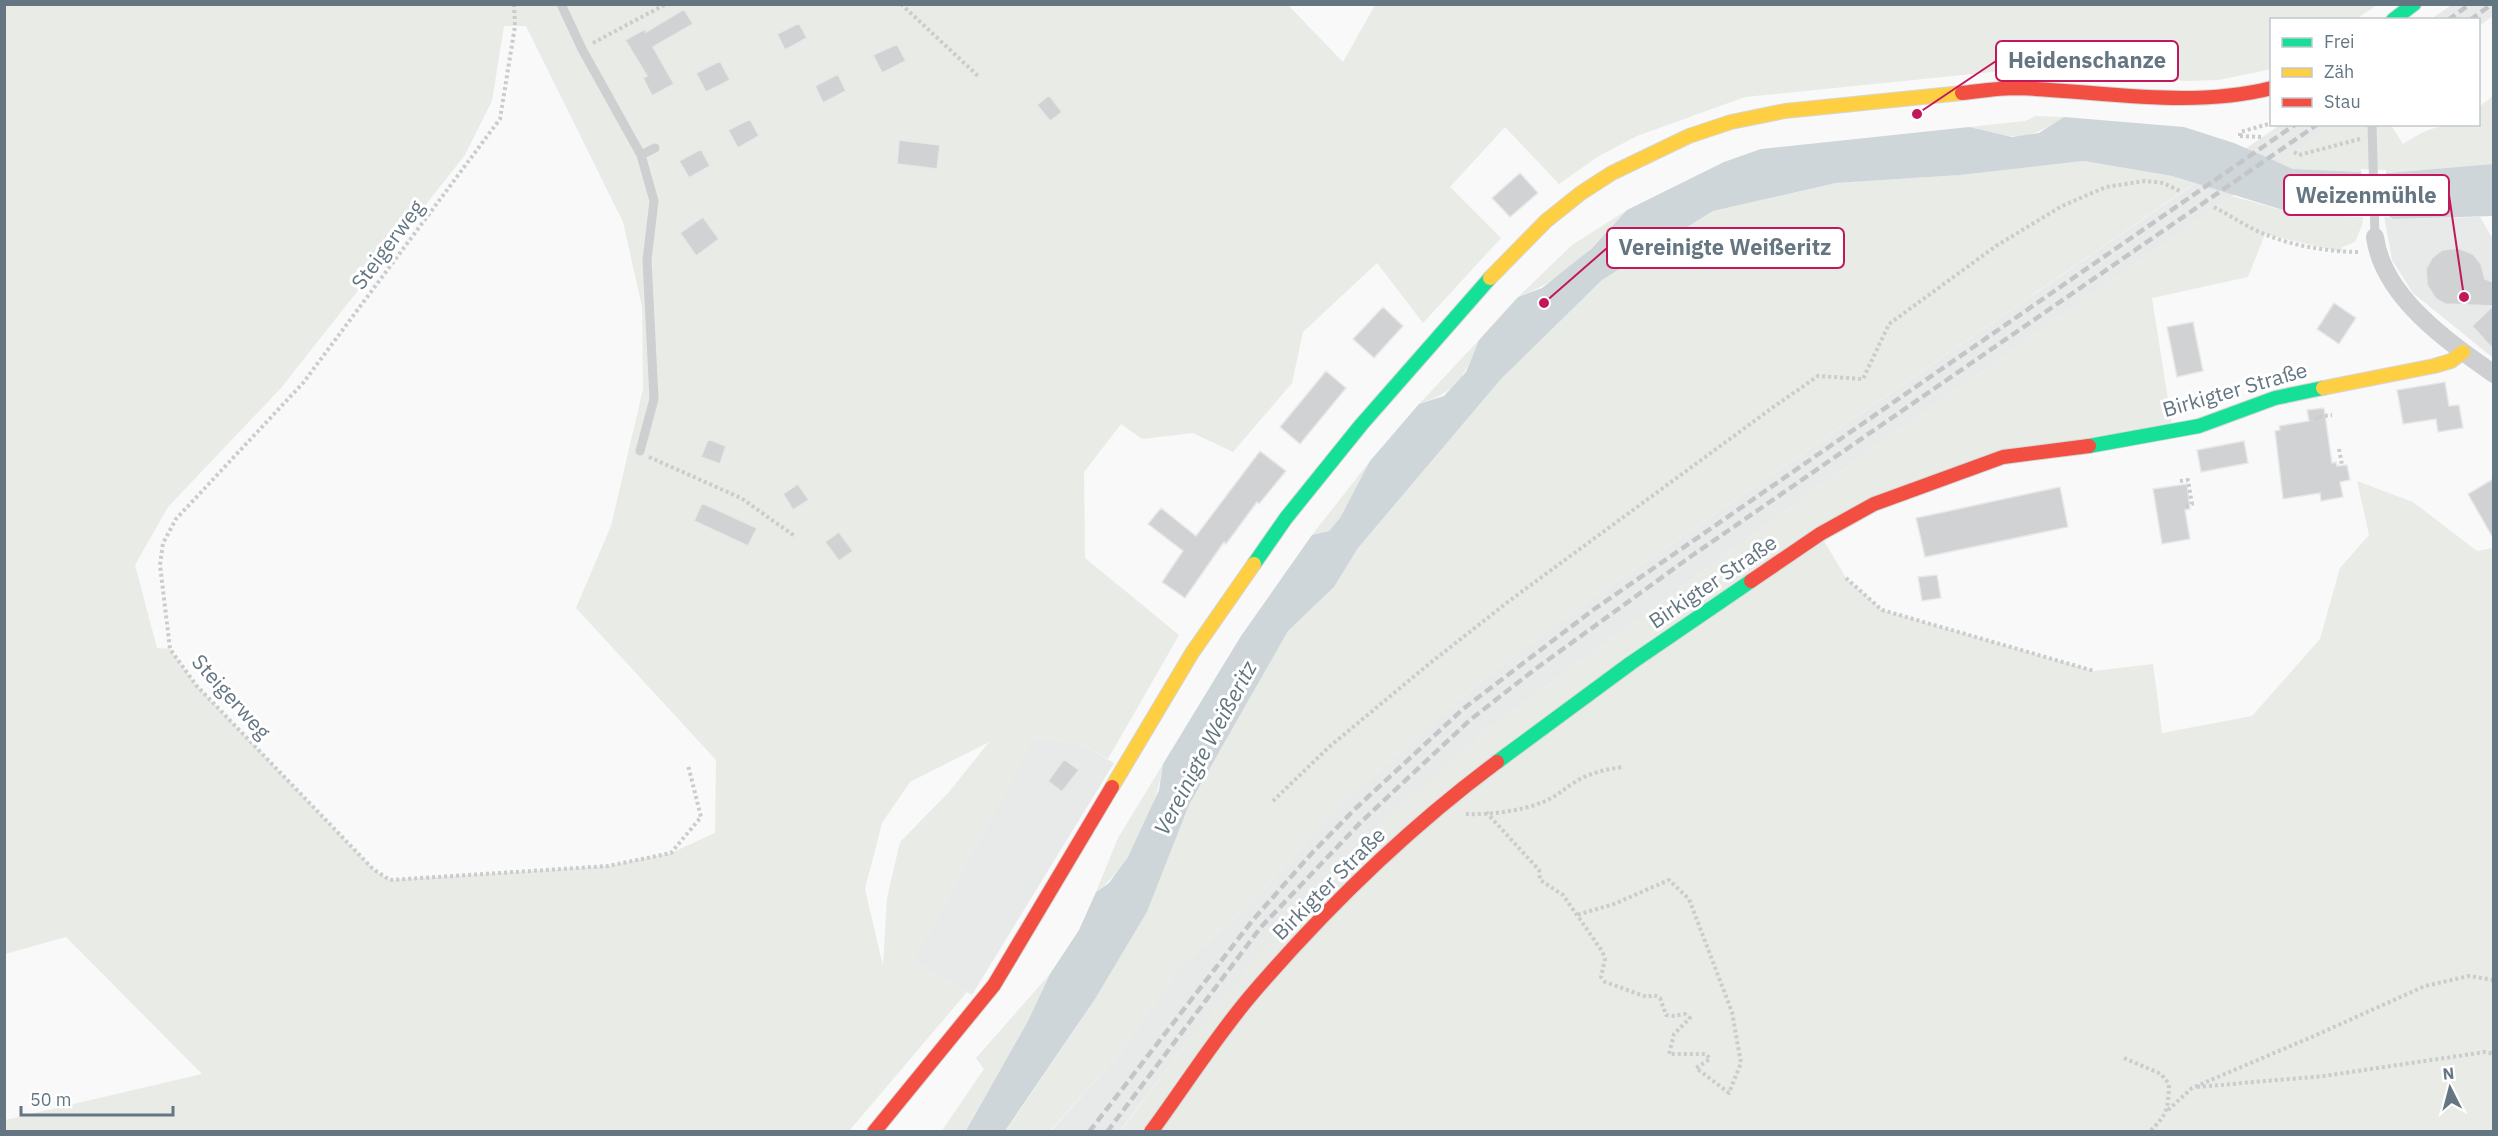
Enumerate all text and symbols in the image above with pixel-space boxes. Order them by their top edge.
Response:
legend [2270,18,2480,126]
text: Frei [2324,30,2355,53]
callout: Heidenschanze [1996,41,2178,81]
text: Heidenschanze [2008,45,2166,74]
text: Zäh [2324,60,2354,83]
text: Stau [2324,90,2361,113]
callout: Weizenmühle [2284,175,2449,215]
text: Weizenmühle [2295,180,2437,209]
street label: Steigerweg [344,194,430,295]
callout: Vereinigte Weißeritz [1607,228,1844,268]
text: Vereinigte Weißeritz [1619,232,1831,261]
street label: Birkigter Straße [2159,355,2310,423]
street label: Birkigter Straße [1643,528,1782,634]
street label: Steigerweg [186,648,277,745]
water label: Vereinigte Weißeritz [1146,655,1263,840]
street label: Birkigter Straße [1266,821,1391,946]
north arrow [2420,1058,2480,1118]
text: N [2442,1063,2455,1084]
scale bar [21,1079,172,1117]
text: 50 m [30,1088,72,1111]

